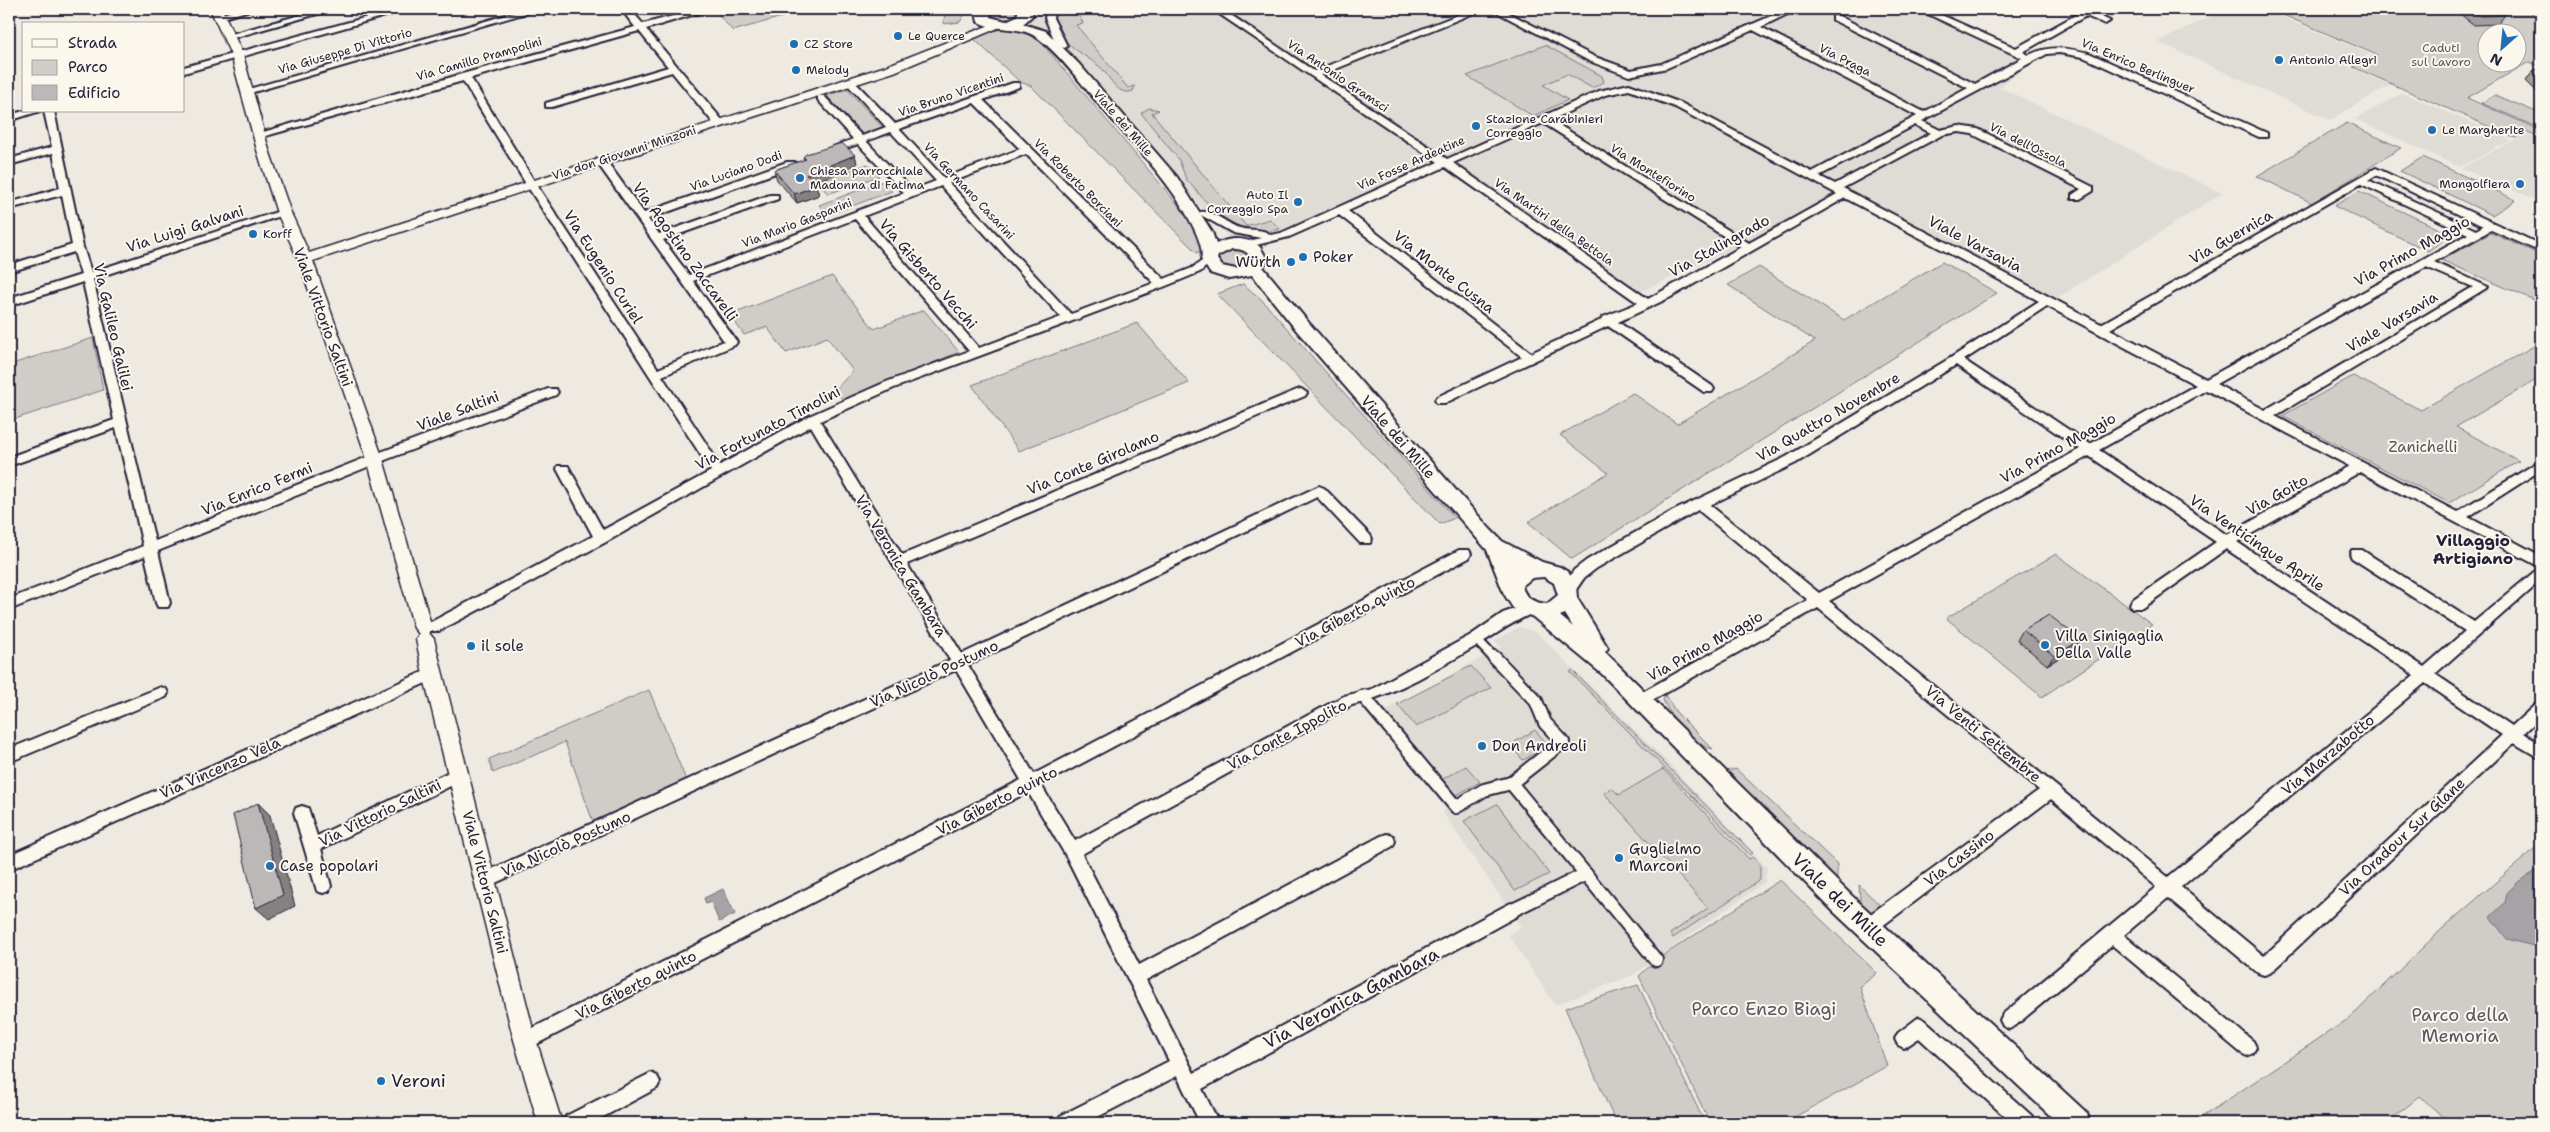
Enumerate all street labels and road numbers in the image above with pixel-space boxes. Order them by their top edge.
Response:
street label: Via Giuseppe Di Vittorio [276,24,414,78]
street label: Via Camillo Prampolini [414,33,544,85]
street label: Via Enrico Berlinguer [2079,35,2198,97]
street label: Via Antonio Gramsci [1284,36,1392,116]
street label: Via Praga [1816,40,1874,80]
street label: Via Bruno Vicentini [896,69,1006,121]
street label: Viale dei Mille [1090,86,1157,160]
street label: Via dell'Ossola [1987,119,2070,172]
street label: Via don Giovanni Minzoni [550,122,698,184]
street label: Via Fosse Ardeatine [1355,132,1467,194]
street label: Via Roberto Borciani [1030,135,1126,231]
street label: Via Germano Casarini [920,139,1018,243]
street label: Via Montefiorino [1607,140,1699,206]
street label: Via Luciano Dodi [688,147,784,195]
street label: Via Martiri della Bettola [1491,175,1617,270]
street label: Via Agostino Zaccarelli [628,178,742,326]
street label: Via Mario Gasparini [740,195,854,251]
street label: Via Luigi Galvani [124,201,246,257]
street label: Via Guernica [2186,205,2277,269]
street label: Via Eugenio Curiel [559,206,647,328]
street label: Via Stalingrado [1665,210,1773,282]
street label: Viale Varsavia [1925,211,2026,277]
street label: Via Primo Maggio [2351,211,2473,291]
street label: Via Gisberto Vecchi [874,215,982,333]
street label: Via Monte Cusna [1389,226,1499,318]
street label: Viale Vittorio Saltini [288,244,358,390]
street label: Via Galileo Galilei [89,261,137,393]
street label: Viale Varsavia [2343,287,2442,357]
street label: Via Quattro Novembre [1752,368,1904,466]
street label: Via Fortunato Timolini [692,381,844,475]
street label: Viale Saltini [414,386,502,436]
street label: Viale dei Mille [1356,391,1440,483]
street label: Via Primo Maggio [1997,408,2119,488]
street label: Via Conte Girolamo [1024,426,1162,500]
street label: Via Enrico Fermi [198,458,316,520]
street label: Via Goito [2242,470,2312,520]
street label: Via Venticinque Aprile [2185,490,2329,596]
street label: Via Veronica Gambara [851,491,952,641]
street label: Via Giberto quinto [1291,572,1419,652]
street label: Via Primo Maggio [1644,606,1766,686]
street label: Via Nicolò Postumo [866,635,1002,713]
street label: Via Venti Settembre [1921,681,2045,787]
street label: Via Conte Ippolito [1224,695,1350,775]
street label: Via Marzabotto [2277,710,2379,800]
street label: Via Vincenzo Vela [156,732,284,804]
street label: Via Giberto quinto [933,762,1061,840]
street label: Via Oradour Sur Glane [2335,773,2469,901]
street label: Via Vittorio Saltini [315,775,445,851]
street label: Via Nicolò Postumo [498,806,634,882]
street label: Viale Vittorio Saltini [458,808,512,956]
street label: Via Cassino [1920,825,1998,891]
street label: Viale dei Mille [1787,848,1893,952]
street label: Via Veronica Gambara [1259,942,1443,1054]
street label: Via Giberto quinto [572,946,700,1024]

